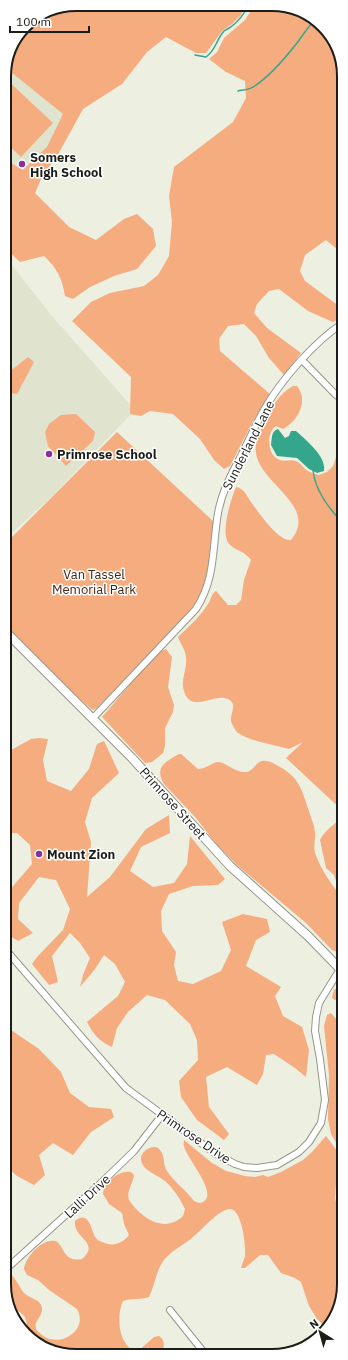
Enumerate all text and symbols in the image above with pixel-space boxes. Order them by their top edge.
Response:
scale bar [10,8,89,34]
text: 100 m [16,14,51,29]
place label: Somers High School [30,149,102,181]
marker: Somers High School [17,159,27,169]
street label: Sunderland Lane [219,398,278,493]
place label: Primrose School [57,446,157,463]
marker: Primrose School [44,449,54,459]
park label: Van Tassel Memorial Park [52,566,136,598]
street label: Primrose Street [136,764,209,843]
place label: Mount Zion [47,846,115,863]
marker: Mount Zion [34,849,44,859]
street label: Primrose Drive [153,1105,234,1167]
street label: Lalli Drive [61,1171,114,1222]
north arrow [300,1312,340,1352]
text: N [307,1316,321,1332]

